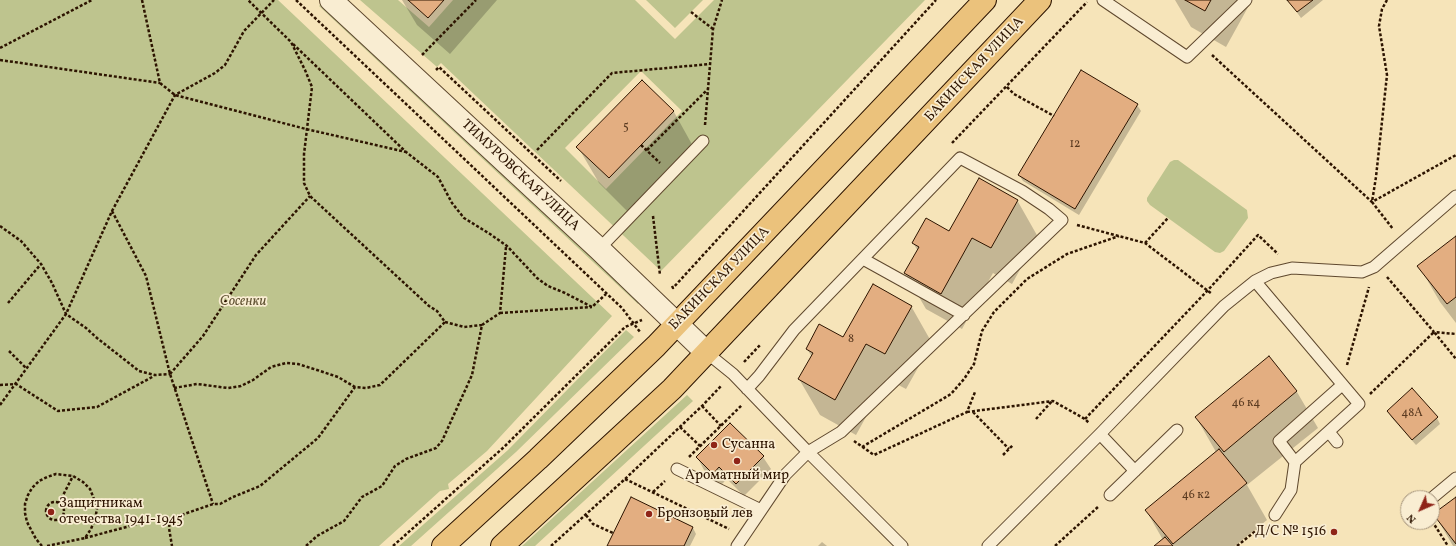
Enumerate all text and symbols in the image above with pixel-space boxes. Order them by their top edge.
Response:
street label: БАКИНСКАЯ УЛИЦА [922,14,1028,126]
street label: ТИМУРОВСКАЯ УЛИЦА [457,117,583,235]
house number: 5 [623,121,629,135]
house number: 12 [1069,138,1081,152]
street label: БАКИНСКАЯ УЛИЦА [666,224,774,334]
park label: Сосенки [220,294,266,310]
house number: 8 [848,333,854,347]
house number: 46 к4 [1231,397,1261,411]
house number: 48А [1401,407,1423,421]
place label: Сусанна [722,437,775,453]
marker: Сусанна [709,440,719,450]
marker: Ароматный мир [732,456,742,466]
place label: Ароматный мир [685,468,789,484]
house number: 46 к2 [1182,489,1210,503]
north arrow [1400,490,1440,530]
place label: Защитникам отечества 1941-1945 [59,496,183,528]
place label: Бронзовый лев [657,506,753,522]
marker: Защитникам отечества 1941-1945 [46,507,56,517]
marker: Бронзовый лев [644,509,654,519]
text: N [1404,510,1420,526]
place label: Д/C № 1516 [1255,524,1326,540]
marker: Д/C № 1516 [1329,527,1339,537]

